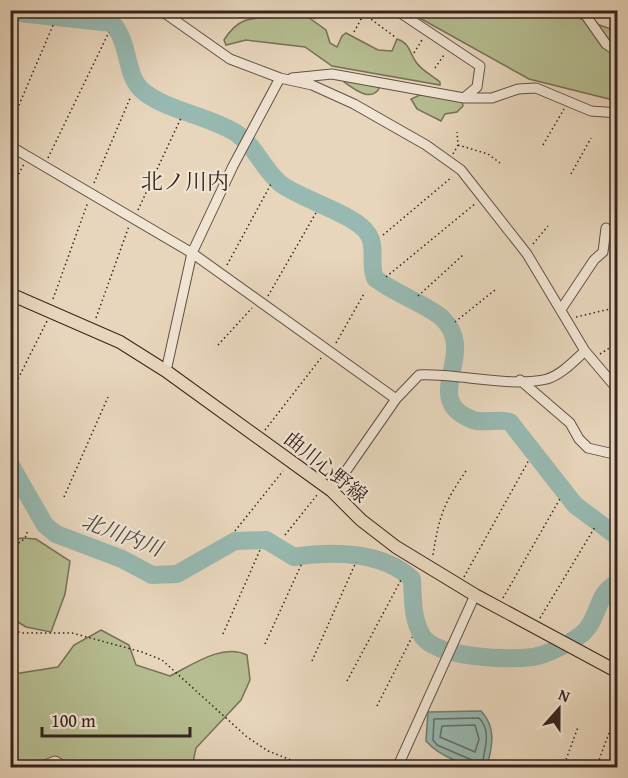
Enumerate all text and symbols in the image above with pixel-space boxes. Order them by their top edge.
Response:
district label: 北ノ川内 [141,165,229,197]
street label: 曲川心野線 [278,424,374,509]
water label: 北川内川 [77,505,169,565]
north arrow [529,679,589,739]
text: N [555,682,574,708]
scale bar [42,700,190,738]
text: 100 m [51,707,96,734]

